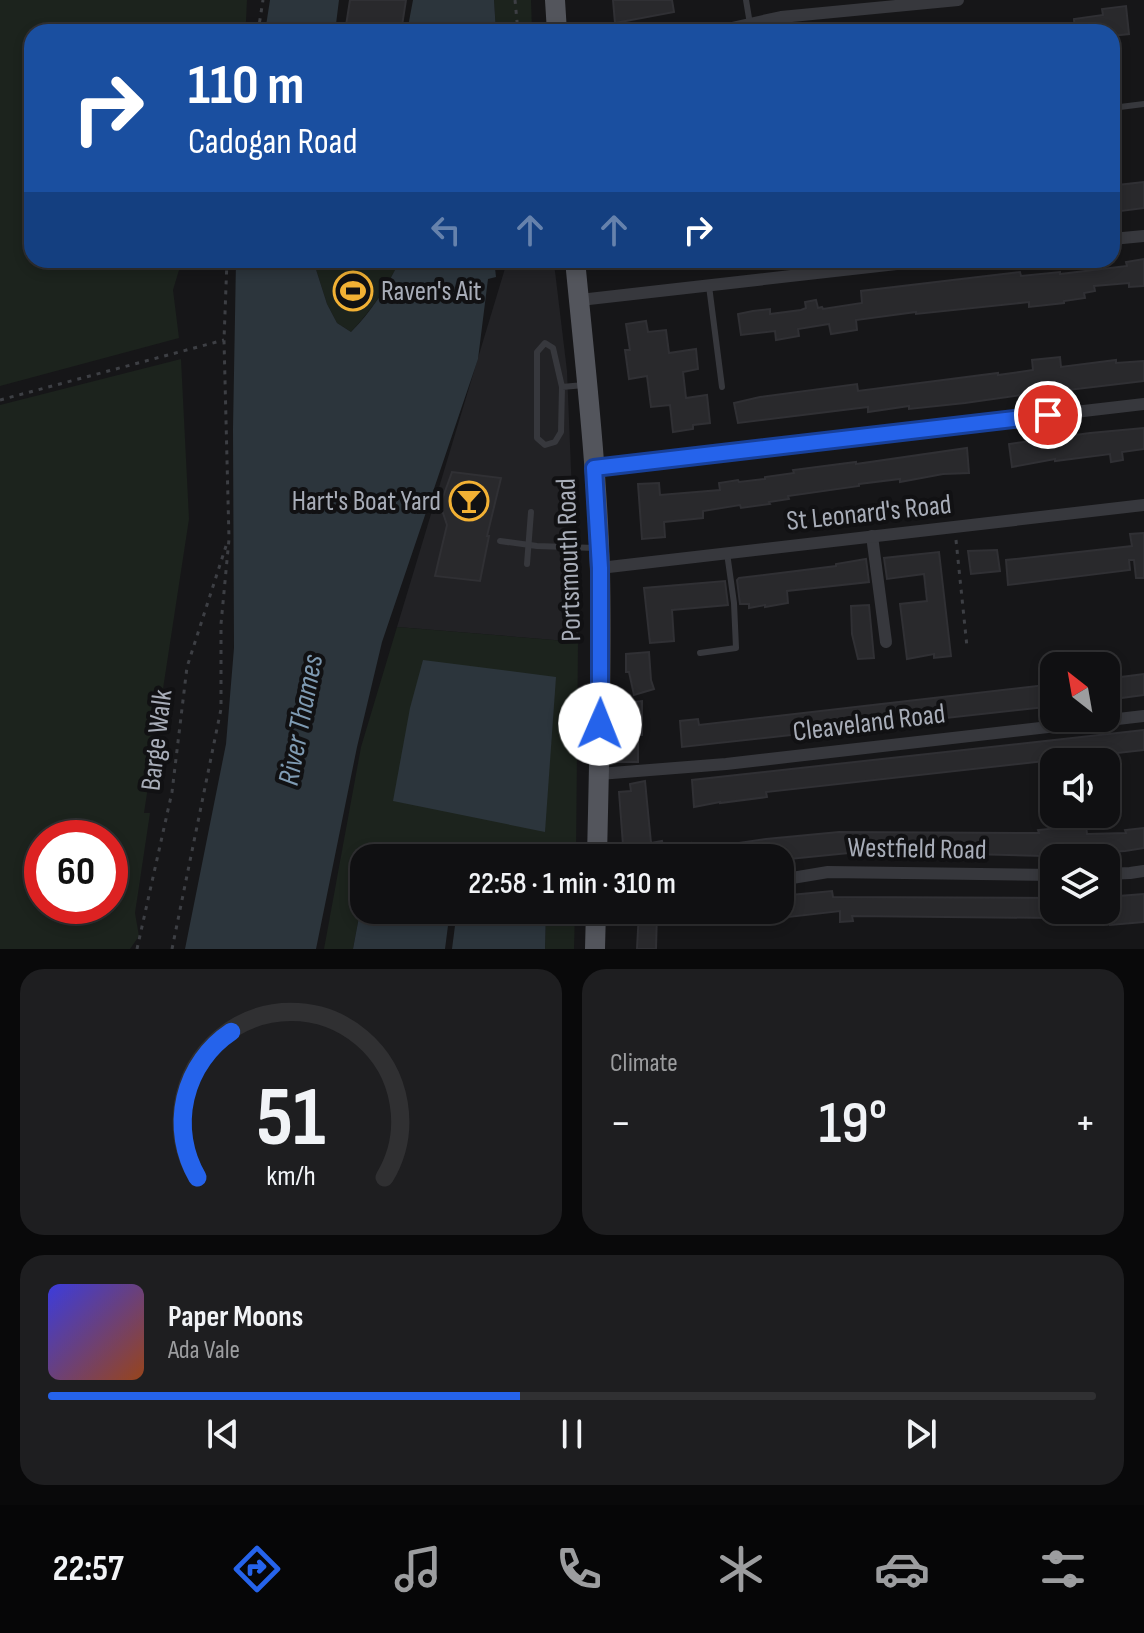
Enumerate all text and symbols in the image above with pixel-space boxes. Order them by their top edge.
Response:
text: 110 m [188,53,304,120]
icon: right [56,56,160,160]
text: Cadogan Road [188,121,357,164]
icon: left [424,208,468,252]
icon: ahead [508,208,552,252]
icon: ahead [592,208,636,252]
icon: right [676,208,720,252]
sports icon: Raven's Ait [332,270,374,312]
place label: Raven's Ait [381,275,482,308]
pin [1014,381,1082,449]
icon: arrive [1026,393,1070,437]
street label: Portsmouth Road [550,478,588,642]
bar icon: Hart's Boat Yard [448,480,490,522]
place label: Hart's Boat Yard [292,485,441,518]
street label: St Leonard's Road [785,488,953,538]
water label: River Thames [271,651,331,788]
north arrow [1040,652,1120,732]
map controls [1040,652,1120,924]
position arrow [558,682,642,766]
street label: Barge Walk [134,687,180,792]
street label: Cleaveland Road [791,697,947,749]
button: sound [1040,748,1120,828]
speed limit sign: 60 [24,820,128,924]
street label: Westfield Road [847,831,987,867]
button: layers [1040,844,1120,924]
text: 22:58 · 1 min · 310 m [468,866,676,902]
text: Climate [610,1048,678,1079]
text: 51 [256,1069,326,1169]
text: 19° [819,1088,887,1160]
text: − [610,1097,632,1150]
text: + [1074,1097,1096,1150]
text: km/h [266,1159,316,1194]
text: Paper Moons [168,1299,303,1335]
text: Ada Vale [168,1335,240,1366]
icon: previous [201,1412,245,1456]
icon: pause [550,1412,594,1456]
icon: next [899,1412,943,1456]
icon: directions [229,1541,285,1597]
icon: music [390,1541,446,1597]
icon: phone [551,1541,607,1597]
icon: climate [713,1541,769,1597]
icon: car [874,1541,930,1597]
icon: filters [1035,1541,1091,1597]
text: 22:57 [53,1548,124,1591]

